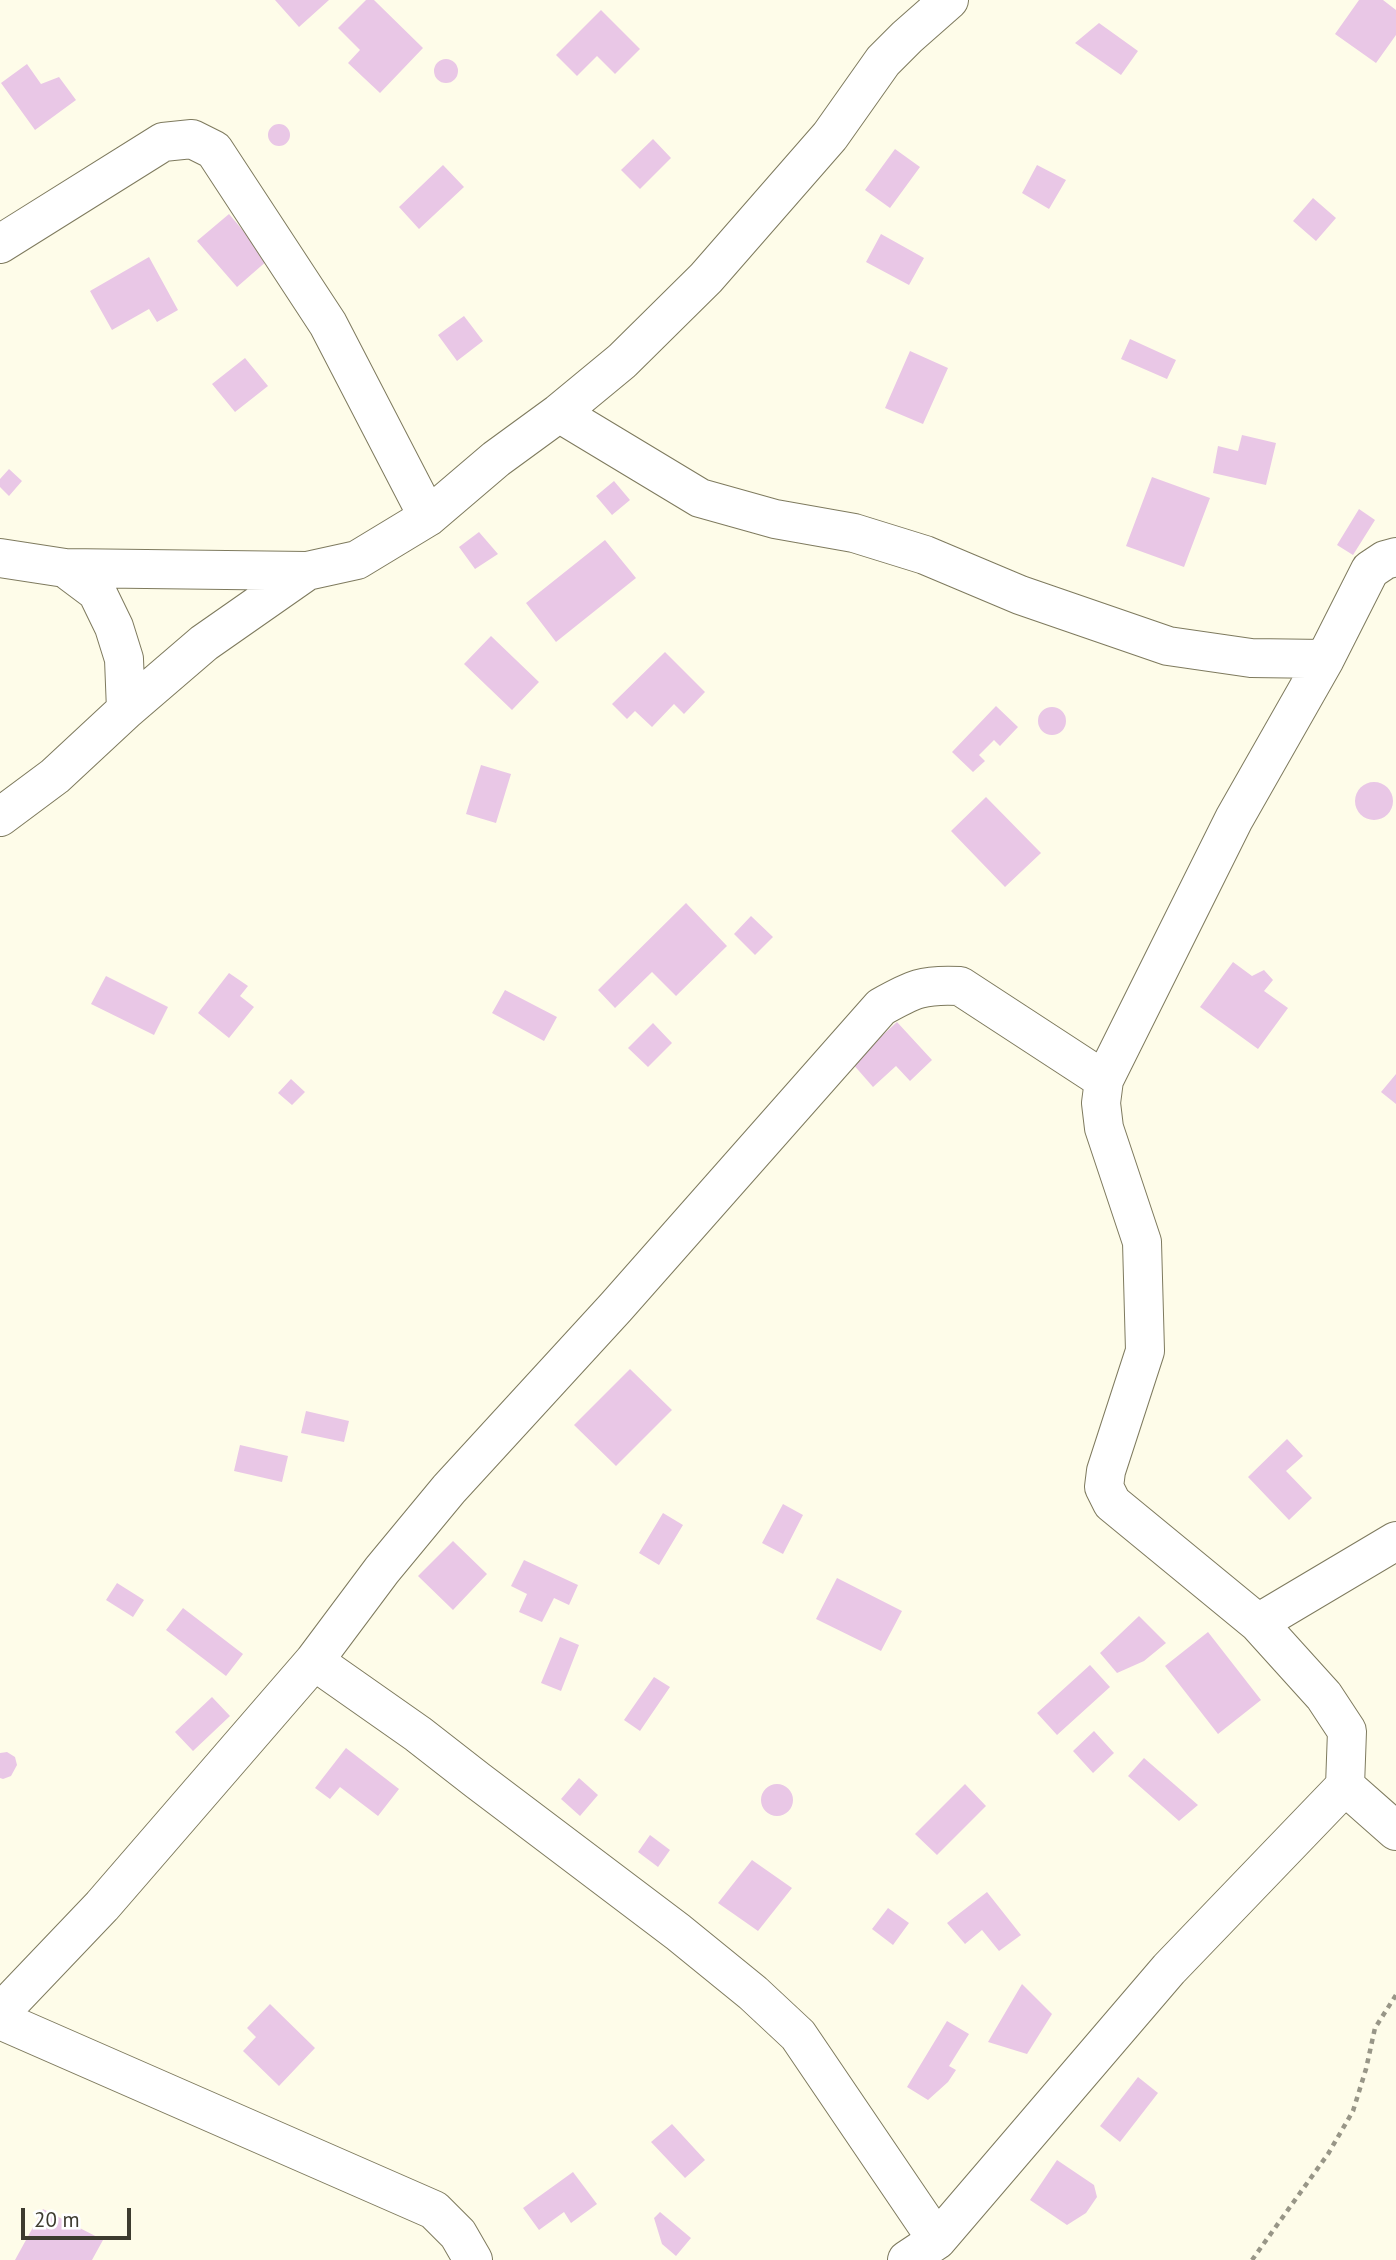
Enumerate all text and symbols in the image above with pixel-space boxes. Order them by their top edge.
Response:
scale bar [24,2194,135,2238]
text: 20 m [34,2206,80,2233]

